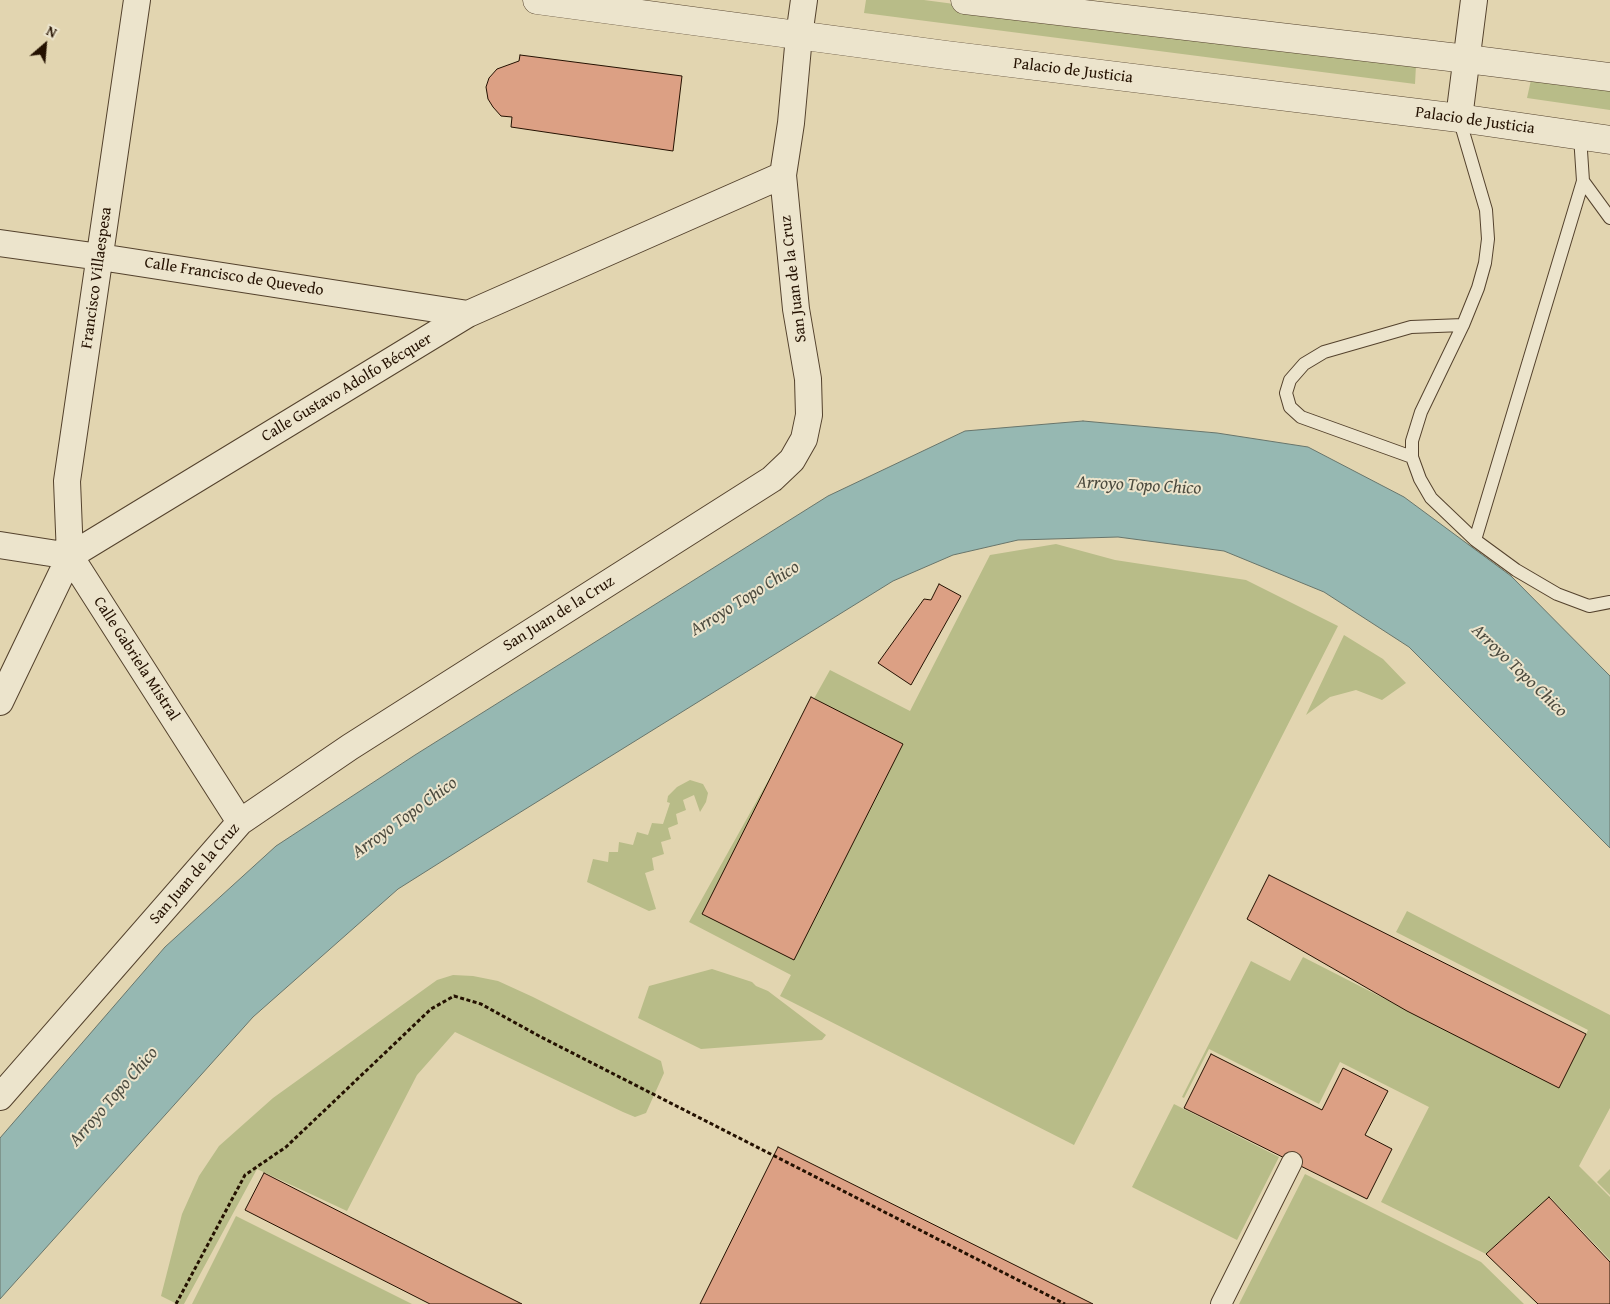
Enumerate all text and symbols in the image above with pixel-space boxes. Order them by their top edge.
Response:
north arrow [20,20,70,70]
text: N [43,21,61,43]
street label: Palacio de Justicia [1012,54,1134,88]
street label: Palacio de Justicia [1414,103,1536,139]
street label: Francisco Villaespesa [78,206,116,350]
street label: San Juan de la Cruz [777,214,811,344]
street label: Calle Francisco de Quevedo [143,253,325,301]
street label: Calle Gustavo Adolfo Bécquer [258,329,436,447]
water label: Arroyo Topo Chico [1076,472,1202,500]
water label: Arroyo Topo Chico [686,557,804,641]
street label: San Juan de la Cruz [500,572,618,656]
street label: Calle Gabriela Mistral [89,593,183,725]
water label: Arroyo Topo Chico [1467,620,1571,722]
water label: Arroyo Topo Chico [348,773,462,863]
street label: San Juan de la Cruz [146,819,244,929]
water label: Arroyo Topo Chico [65,1043,163,1151]

